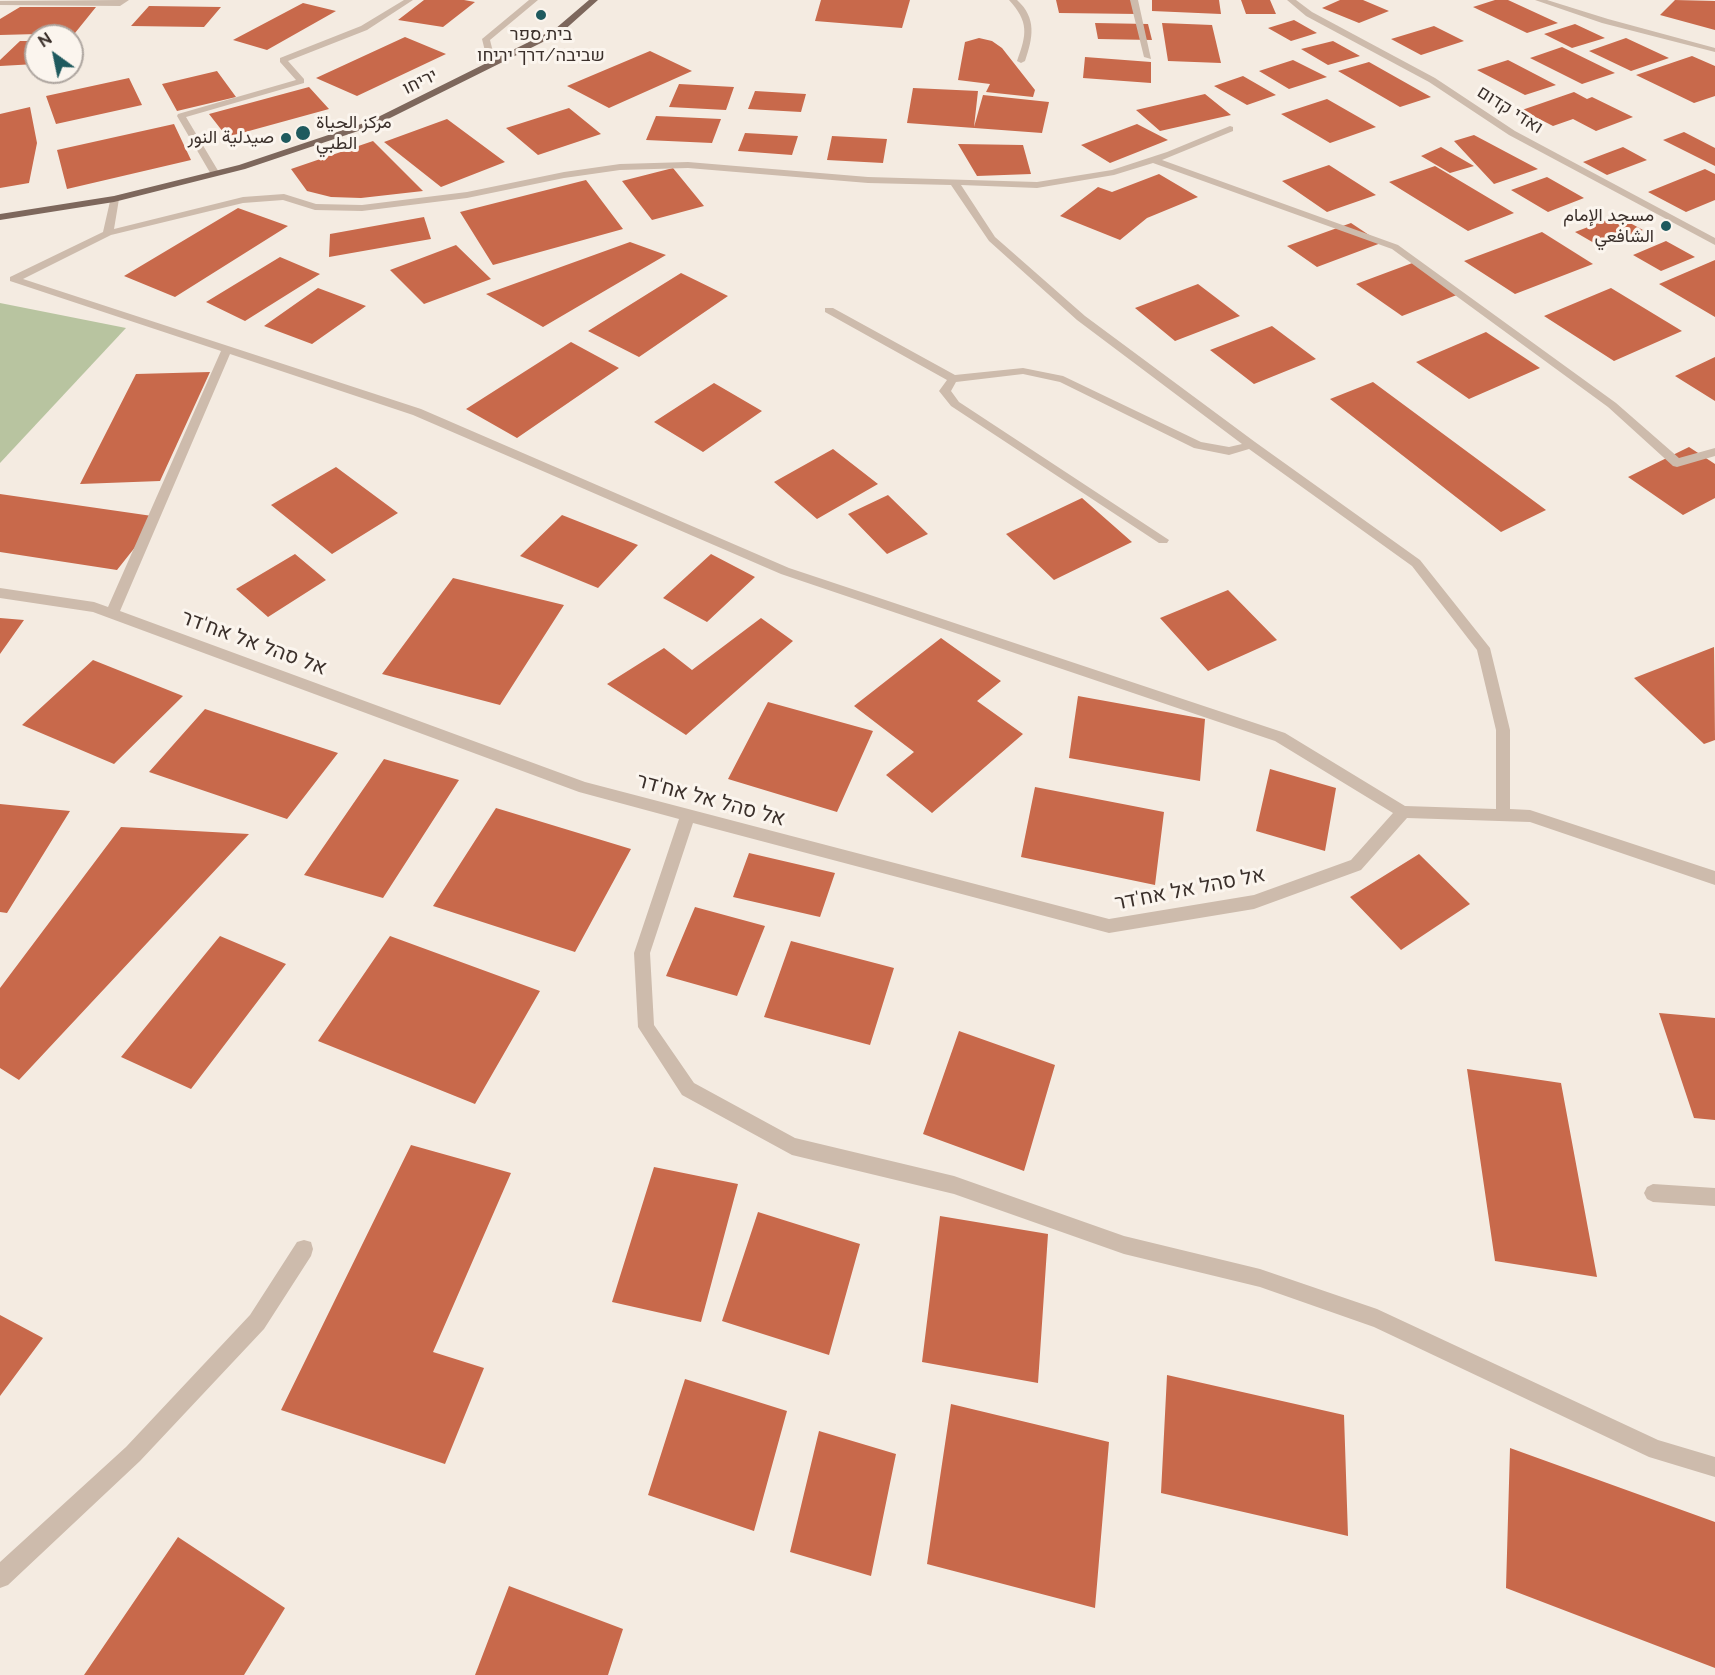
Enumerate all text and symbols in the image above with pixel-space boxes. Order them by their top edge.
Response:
marker: בית ספר שביבה/דרך יריחו [534,8,548,22]
north arrow [24,24,84,84]
place label: בית ספר שביבה/דרך יריחו [477,24,605,66]
text: N [35,29,55,51]
street label: יריחו [399,64,441,100]
street label: ואדי קדום [1473,81,1547,139]
place label: مركز الحياة الطبي [316,112,392,154]
marker: مركز الحياة الطبي [294,124,312,142]
place label: صيدلية النور [188,127,274,149]
marker: صيدلية النور [279,131,293,145]
place label: مسجد الإمام الشافعي [1563,205,1654,248]
marker: مسجد الإمام الشافعي [1659,219,1673,233]
street label: אל סהל אל אח'דר [178,605,330,681]
street label: אל סהל אל אח'דר [634,768,788,832]
street label: אל סהל אל אח'דר [1113,862,1267,916]

